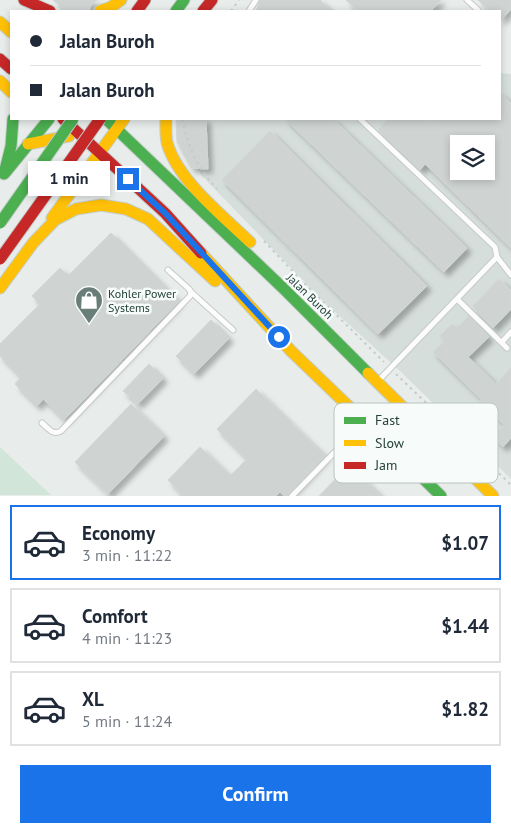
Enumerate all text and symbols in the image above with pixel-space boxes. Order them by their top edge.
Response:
text: Jalan Buroh [60,29,155,53]
text: Jalan Buroh [60,78,155,102]
map controls [450,135,495,180]
button: layers [450,135,495,180]
callout: 1 min [28,162,110,196]
text: 1 min [49,168,89,188]
route end [117,168,139,190]
street label: Jalan Buroh [283,269,337,322]
shop icon: Kohler Power Systems [74,285,104,324]
place label: Kohler Power Systems [108,286,176,315]
route start [268,326,290,348]
legend [334,403,498,483]
text: Fast [375,411,400,429]
text: Slow [375,434,405,452]
text: Jam [374,456,397,474]
icon: car [22,520,67,565]
text: Economy [82,521,155,545]
text: $1.07 [441,531,489,555]
text: 3 min · 11:22 [82,545,172,565]
icon: car [22,603,67,648]
text: Comfort [82,604,148,628]
text: $1.44 [441,614,489,638]
text: 4 min · 11:23 [82,628,172,648]
icon: car [22,686,67,731]
text: XL [82,687,104,711]
text: $1.82 [441,697,489,721]
text: 5 min · 11:24 [82,711,172,731]
button: Confirm [20,765,491,823]

